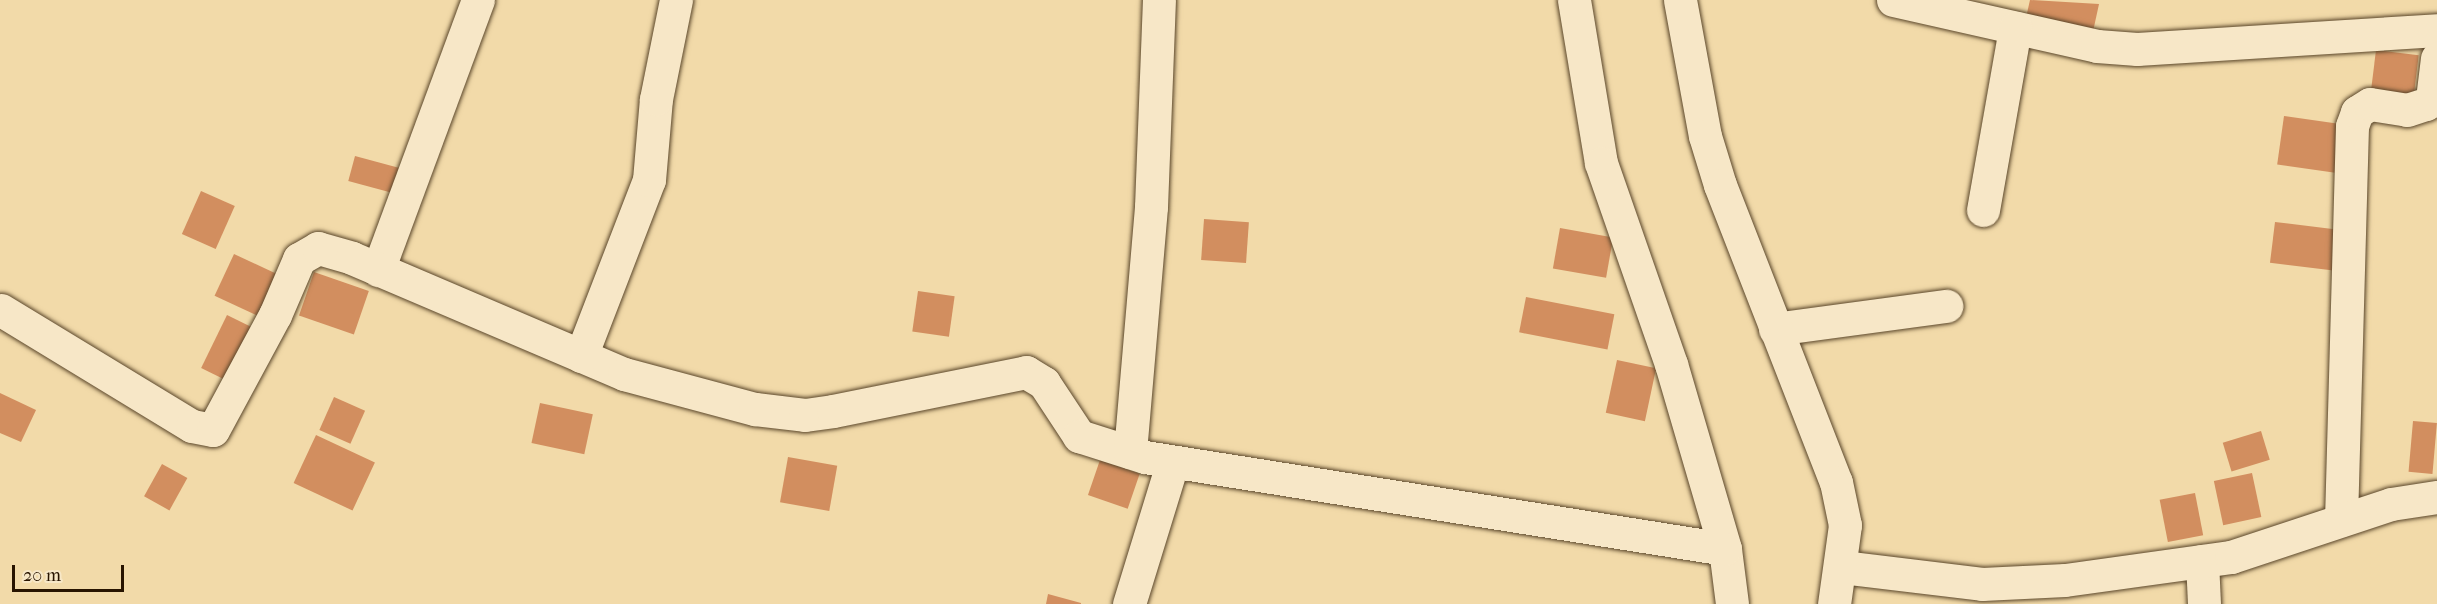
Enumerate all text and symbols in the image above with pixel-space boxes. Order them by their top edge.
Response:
scale bar [15,553,128,591]
text: 20 m [23,565,61,586]

